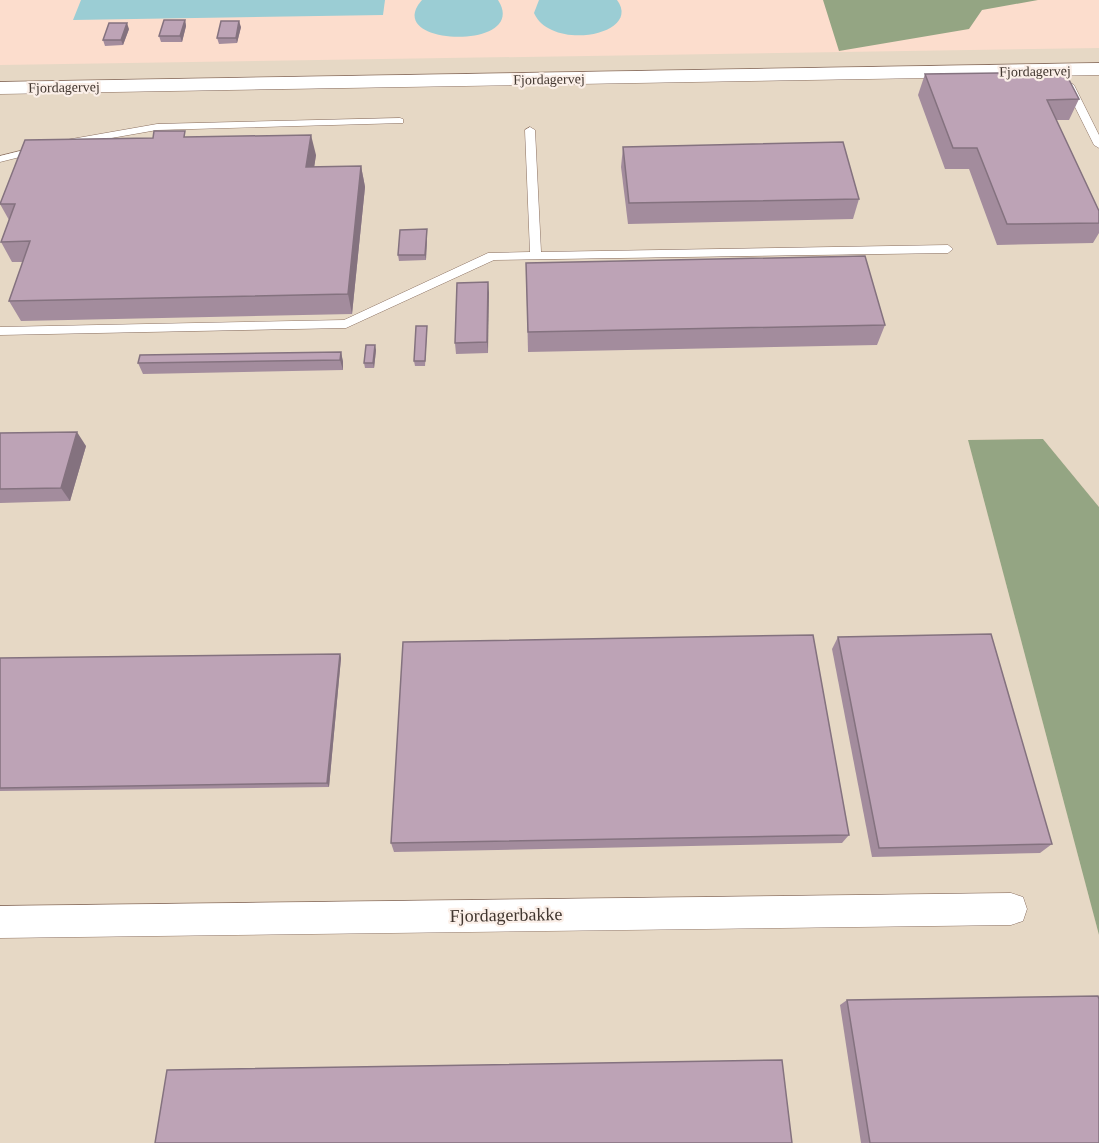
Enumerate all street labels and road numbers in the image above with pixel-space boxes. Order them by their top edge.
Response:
street label: Fjordagervej [999,63,1071,80]
street label: Fjordagervej [513,71,585,88]
street label: Fjordagervej [28,79,100,96]
street label: Fjordagerbakke [449,904,563,926]

